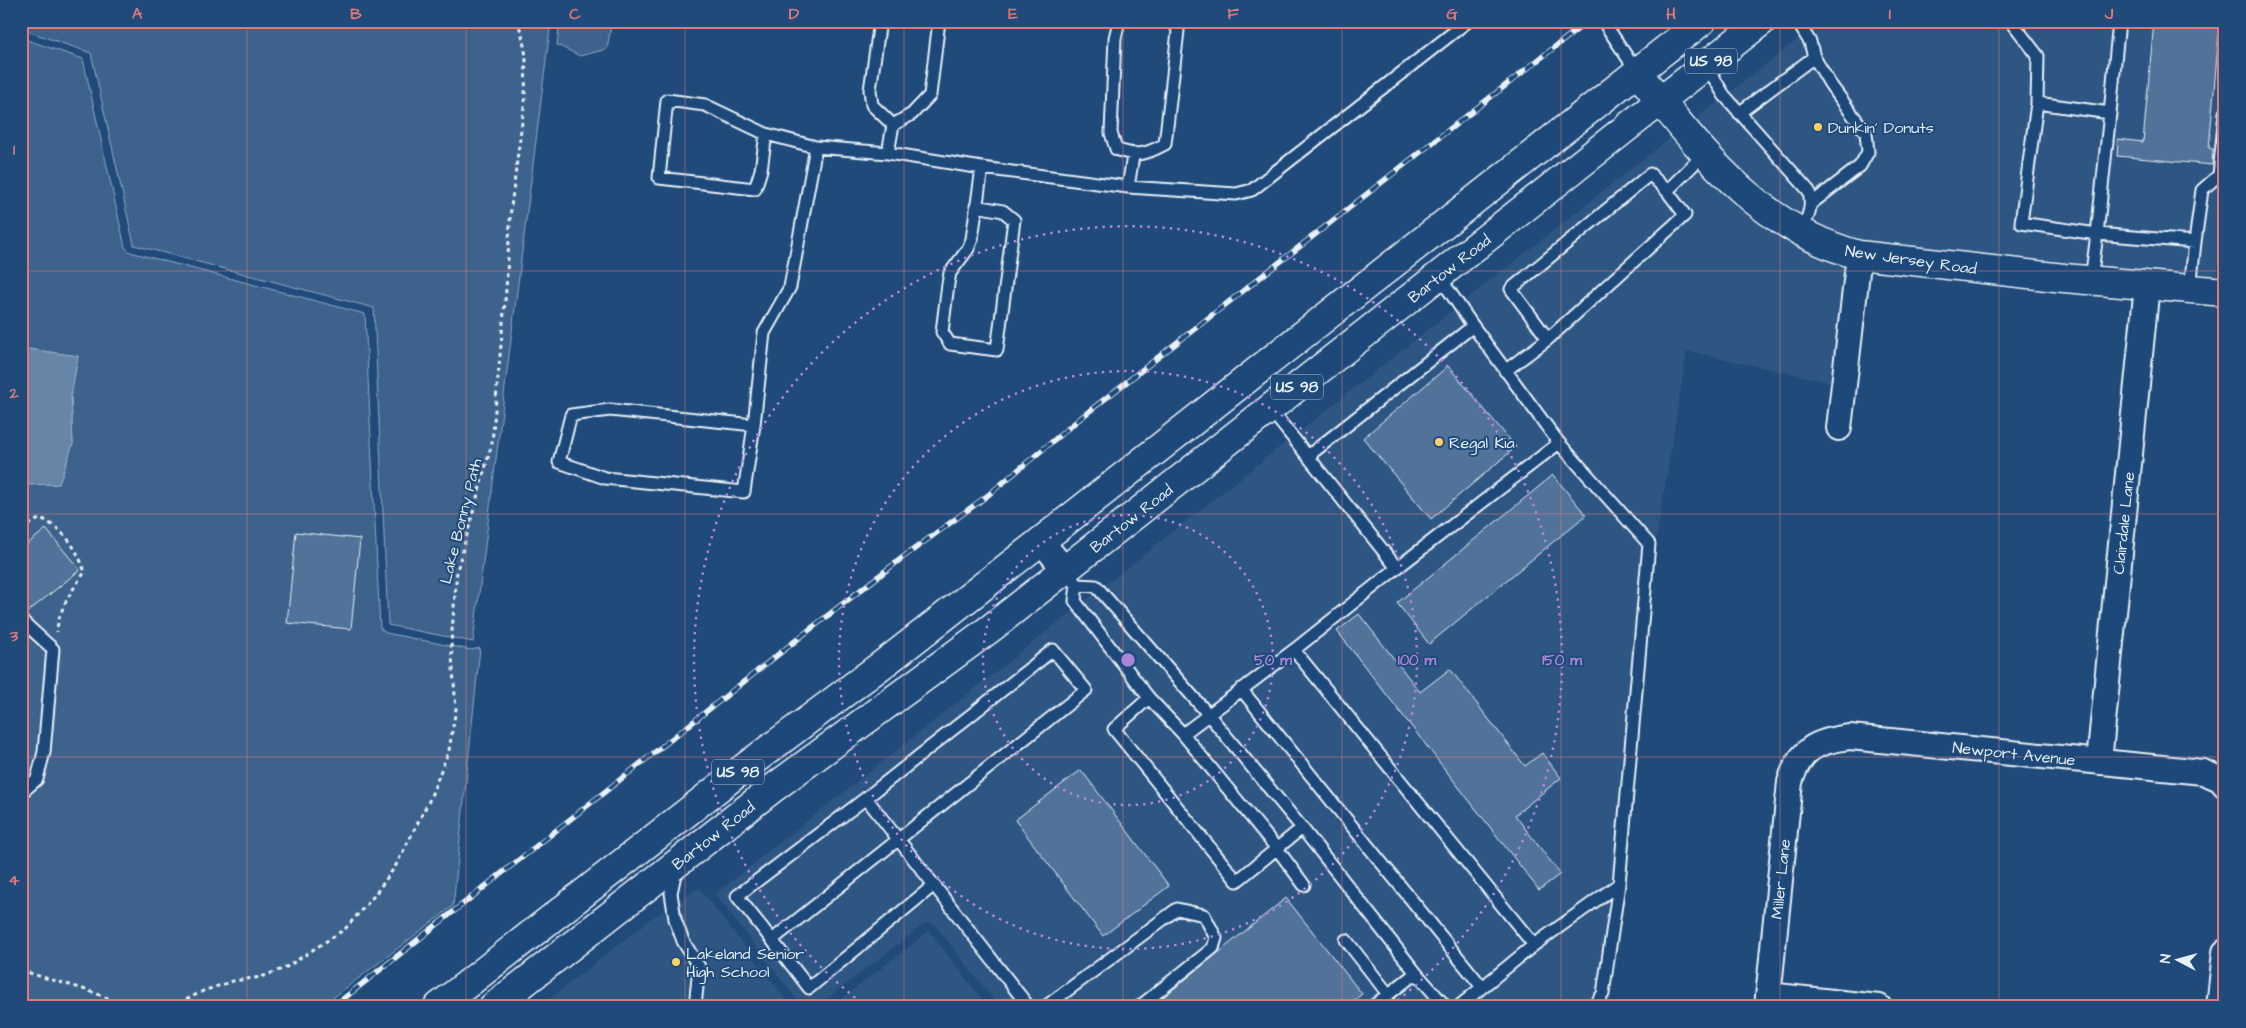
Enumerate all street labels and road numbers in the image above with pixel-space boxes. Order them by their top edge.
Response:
road number: US 98 [1685,48,1737,74]
street label: Bartow Road [1403,229,1496,308]
street label: New Jersey Road [1844,240,1978,281]
road number: US 98 [1271,374,1323,400]
street label: Lake Bonny Path [435,456,488,586]
street label: Clairdale Lane [2108,470,2140,575]
street label: Bartow Road [1085,479,1178,558]
street label: Newport Avenue [1951,737,2077,771]
road number: US 98 [712,760,764,784]
street label: Bartow Road [667,796,760,875]
street label: Miller Lane [1766,838,1796,920]

